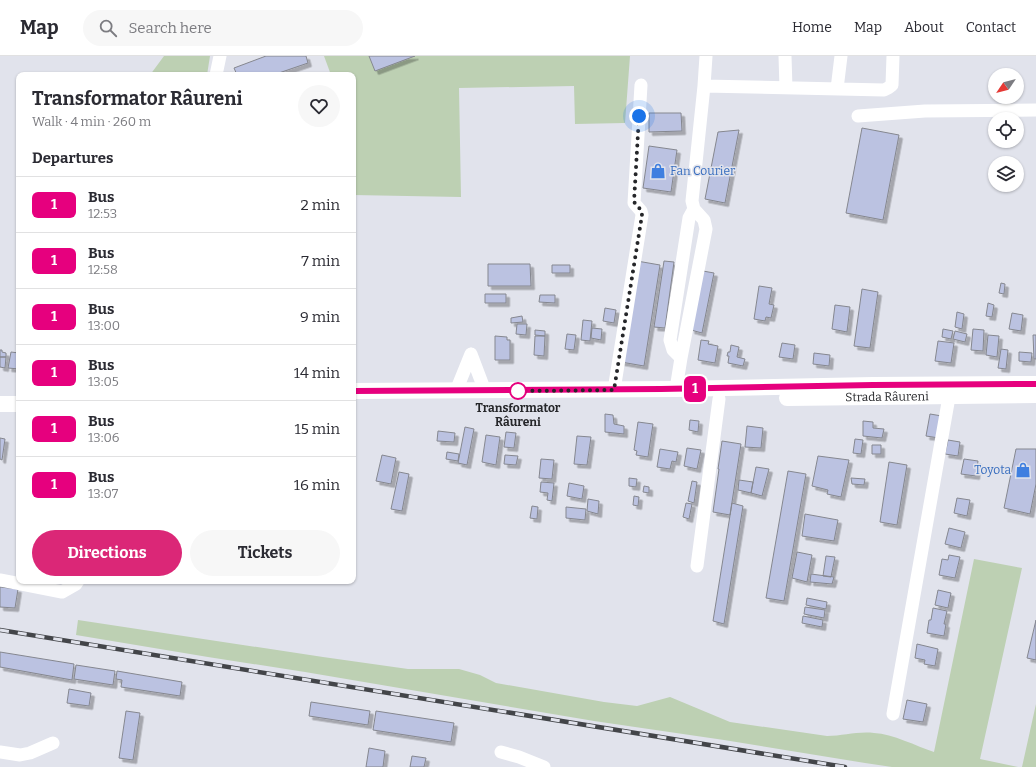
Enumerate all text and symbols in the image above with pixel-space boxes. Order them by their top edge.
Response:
search box [83,10,363,46]
text: Map [20,16,59,39]
icon: search [97,17,119,39]
text: Search here [129,19,212,37]
text: Home [792,19,832,36]
text: Map [854,19,882,36]
text: About [904,19,944,36]
text: Contact [966,19,1016,36]
north arrow [988,68,1024,104]
map controls [988,68,1024,192]
button: heart [298,85,340,127]
text: Transformator Râureni [32,87,243,110]
your location [629,106,649,126]
button: locate [988,112,1024,148]
text: Walk · 4 min · 260 m [32,114,151,129]
text: Departures [32,149,113,167]
button: layers [988,156,1024,192]
shop icon: Fan Courier [649,162,667,180]
place label: Fan Courier [670,164,736,178]
text: Bus [88,188,114,206]
text: 1 [51,196,57,213]
text: 2 min [301,196,340,214]
text: 12:53 [88,206,117,221]
text: Bus [88,244,114,262]
text: 1 [51,252,57,269]
text: 7 min [301,252,340,270]
text: 12:58 [88,262,118,277]
text: Bus [88,300,114,318]
text: 1 [51,308,57,325]
text: 9 min [300,308,340,326]
text: 13:00 [88,318,120,333]
text: Bus [88,356,114,374]
text: 1 [51,364,57,381]
text: 14 min [294,364,340,382]
text: 13:05 [88,374,119,389]
line badge: 1 [682,376,708,402]
text: 1 [692,380,698,397]
marker: Transformator Râureni [509,382,527,400]
street label: Strada Râureni [845,389,929,404]
place label: Transformator Râureni [475,401,561,429]
text: Bus [88,412,114,430]
text: 1 [51,420,57,437]
text: 15 min [295,420,340,438]
text: 13:06 [88,430,119,445]
shop icon: Toyota [1014,461,1032,479]
place label: Toyota [974,463,1011,477]
text: Bus [88,468,114,486]
text: 1 [51,476,57,493]
text: 16 min [294,476,340,494]
text: 13:07 [88,486,118,501]
button: Directions [32,530,182,576]
button: Tickets [190,530,340,576]

